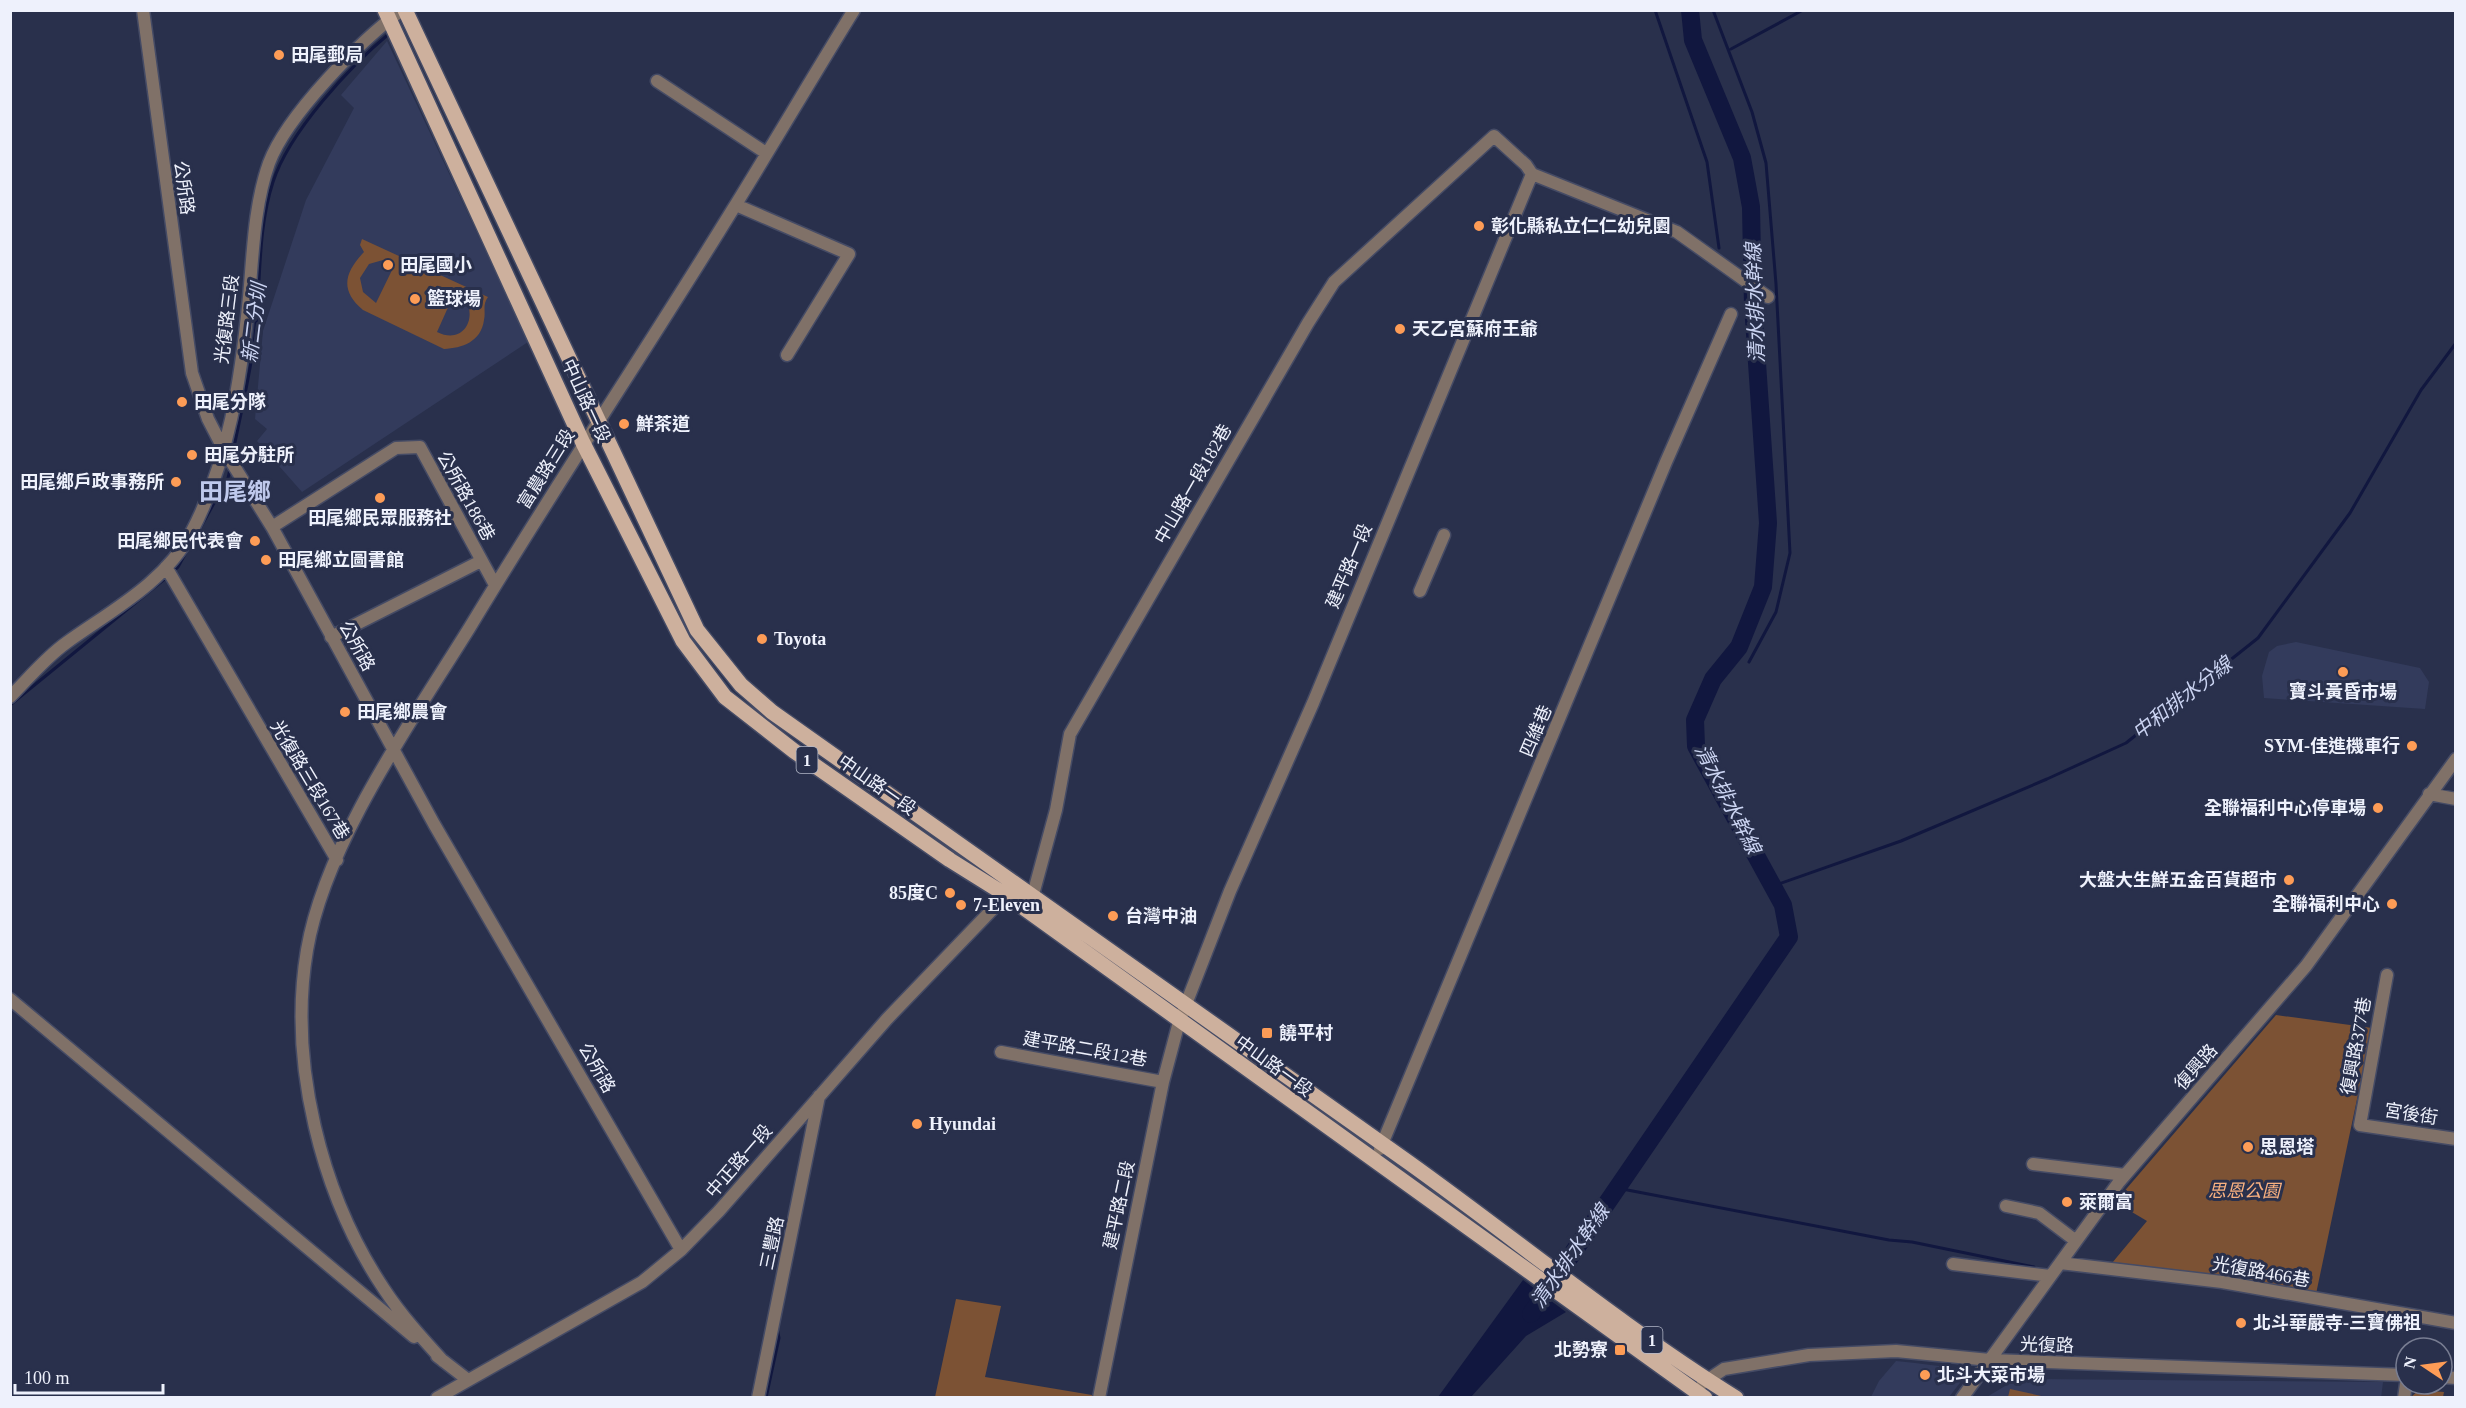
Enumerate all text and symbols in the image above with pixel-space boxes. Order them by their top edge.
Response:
place label: 田尾郵局 [291,44,363,65]
marker: 田尾郵局 [272,48,286,62]
street label: 公所路 [170,160,198,216]
place label: 彰化縣私立仁仁幼兒園 [1491,216,1671,236]
marker: 彰化縣私立仁仁幼兒園 [1472,219,1486,233]
water label: 清水排水幹線 [1742,241,1768,363]
place label: 田尾國小 [400,255,472,275]
marker: 田尾國小 [381,258,395,272]
street label: 光復路三段 [212,273,242,365]
water label: 新二分圳 [238,279,270,364]
place label: 籃球場 [427,288,481,309]
marker: 籃球場 [408,292,422,306]
place label: 天乙宮蘇府王爺 [1412,319,1538,339]
marker: 天乙宮蘇府王爺 [1393,322,1407,336]
street label: 中山路一段 [558,356,614,446]
place label: 田尾分隊 [194,392,266,412]
marker: 田尾分隊 [175,395,189,409]
place label: 鮮茶道 [636,414,690,434]
marker: 鮮茶道 [617,417,631,431]
street label: 中山路一段182巷 [1151,421,1235,547]
street label: 富農路三段 [514,426,578,512]
place label: 田尾分駐所 [204,445,294,465]
marker: 田尾分駐所 [185,448,199,462]
street label: 公所路186巷 [433,448,499,544]
place label: 田尾鄉戶政事務所 [20,471,164,492]
marker: 田尾鄉戶政事務所 [169,475,183,489]
district label: 田尾鄉 [199,479,271,505]
marker: 田尾鄉民眾服務社 [373,491,387,505]
place label: 田尾鄉民眾服務社 [308,508,452,528]
street label: 建平路一段 [1322,521,1376,611]
place label: 田尾鄉民代表會 [117,531,244,551]
marker: 田尾鄉民代表會 [248,534,262,548]
place label: 田尾鄉立圖書館 [278,550,404,570]
marker: 田尾鄉立圖書館 [259,553,273,567]
street label: 公所路 [335,618,379,674]
place label: Toyota [774,629,826,649]
marker: Toyota [755,632,769,646]
water label: 中和排水分線 [2128,651,2238,744]
marker: 寶斗黃昏市場 [2336,665,2350,679]
place label: 寶斗黃昏市場 [2289,681,2397,702]
place label: 田尾鄉農會 [357,702,448,722]
street label: 四維巷 [1516,702,1556,760]
marker: 田尾鄉農會 [338,705,352,719]
street label: 光復路三段167巷 [267,717,353,843]
place label: SYM-佳進機車行 [2264,735,2400,756]
marker: SYM-佳進機車行 [2405,739,2419,753]
water label: 清水排水幹線 [1691,741,1766,859]
road number: 1 [796,747,818,773]
street label: 中山路一段 [834,751,920,819]
place label: 全聯福利中心停車場 [2204,798,2366,818]
marker: 全聯福利中心停車場 [2371,801,2385,815]
place label: 大盤大生鮮五金百貨超市 [2079,870,2277,890]
marker: 大盤大生鮮五金百貨超市 [2282,873,2296,887]
place label: 85度C [889,883,938,903]
marker: 85度C [943,886,957,900]
place label: 全聯福利中心 [2272,894,2380,914]
place label: 7-Eleven [973,895,1040,915]
marker: 全聯福利中心 [2385,897,2399,911]
marker: 7-Eleven [954,898,968,912]
place label: 台灣中油 [1125,906,1197,926]
marker: 台灣中油 [1106,909,1120,923]
street label: 復興路377巷 [2338,996,2374,1096]
place label: 饒平村 [1279,1023,1333,1043]
marker: 饒平村 [1260,1026,1274,1040]
street label: 建平路二段12巷 [1021,1028,1149,1070]
street label: 中山路一段 [1232,1031,1316,1101]
street label: 公所路 [575,1040,619,1096]
street label: 復興路 [2171,1040,2221,1094]
street label: 宮後街 [2383,1100,2439,1128]
place label: Hyundai [929,1114,996,1134]
marker: Hyundai [910,1117,924,1131]
street label: 中正路一段 [702,1120,776,1202]
place label: 思恩塔 [2260,1137,2314,1157]
marker: 思恩塔 [2241,1140,2255,1154]
street label: 建平路二段 [1100,1159,1138,1251]
park label: 思恩公園 [2208,1181,2283,1201]
place label: 萊爾富 [2079,1192,2133,1212]
marker: 萊爾富 [2060,1195,2074,1209]
water label: 清水排水幹線 [1527,1199,1615,1311]
street label: 三豐路 [757,1215,787,1271]
street label: 光復路466巷 [2211,1254,2311,1290]
place label: 北斗華嚴寺-三寶佛祖 [2253,1312,2421,1333]
marker: 北斗華嚴寺-三寶佛祖 [2234,1316,2248,1330]
road number: 1 [1642,1327,1662,1353]
street label: 光復路 [2020,1334,2074,1356]
north arrow [2394,1336,2454,1396]
place label: 北勢寮 [1554,1340,1608,1360]
marker: 北勢寮 [1613,1343,1627,1357]
text: N [2400,1355,2420,1370]
scale bar [15,1357,164,1395]
place label: 北斗大菜市場 [1937,1365,2045,1385]
text: 100 m [24,1368,70,1388]
marker: 北斗大菜市場 [1918,1368,1932,1382]

